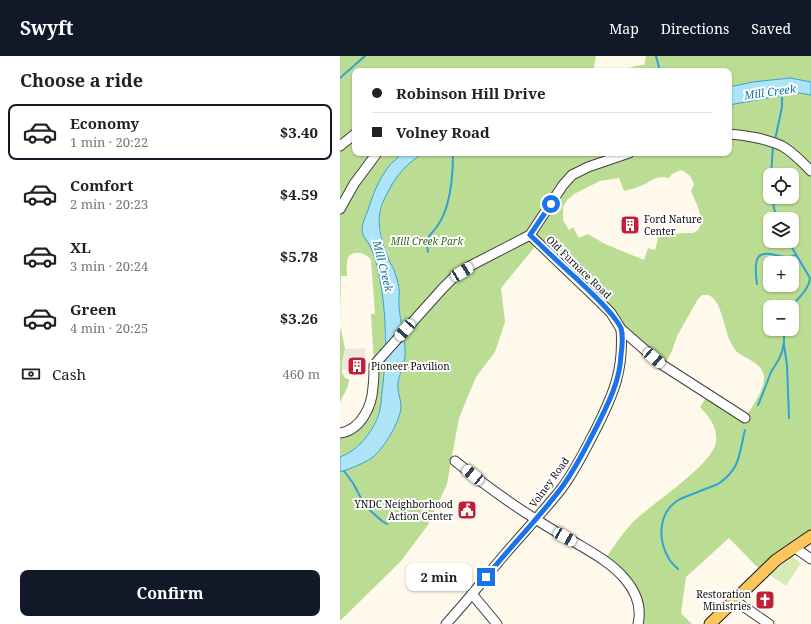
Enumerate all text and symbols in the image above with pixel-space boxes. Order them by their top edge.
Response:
text: Swyft [20,15,74,41]
text: Map [609,19,639,38]
text: Directions [661,19,729,38]
text: Saved [751,19,791,38]
text: Choose a ride [20,68,143,92]
water label: Mill Creek [742,80,798,103]
text: Robinson Hill Drive [396,83,546,103]
text: Economy [70,113,139,133]
icon: car [22,114,58,150]
text: $3.40 [280,122,318,142]
text: Volney Road [396,122,490,142]
text: 1 min · 20:22 [70,133,148,151]
map controls [763,168,799,336]
button: locate [763,168,799,204]
text: Comfort [70,175,133,195]
icon: car [22,176,58,212]
text: $4.59 [280,184,318,204]
text: 2 min · 20:23 [70,195,148,213]
route start [542,195,560,213]
place label: Ford Nature Center [644,212,702,238]
button: layers [763,212,799,248]
building icon: Ford Nature Center [619,214,641,236]
street label: Old Furnace Road [543,232,615,302]
park label: Mill Creek Park [390,234,463,248]
text: XL [70,237,91,257]
icon: car [22,238,58,274]
water label: Mill Creek [370,238,397,294]
text: $5.78 [280,246,318,266]
button: + [763,256,799,292]
text: 3 min · 20:24 [70,257,148,275]
car [449,261,475,283]
text: Green [70,299,117,319]
icon: car [22,300,58,336]
button: − [763,300,799,336]
text: $3.26 [280,308,318,328]
car [393,317,417,343]
text: 4 min · 20:25 [70,319,148,337]
car [641,346,667,370]
building icon: Pioneer Pavilion [346,355,368,377]
place label: Pioneer Pavilion [371,359,450,373]
icon: cash [20,363,42,385]
text: Cash [52,364,86,384]
text: 460 m [283,365,320,383]
street label: Volney Road [526,454,572,510]
car [460,463,486,487]
place label: YNDC Neighborhood Action Center [354,497,453,523]
public building icon: YNDC Neighborhood Action Center [456,499,478,521]
car [552,526,578,548]
callout: 2 min [406,563,472,591]
text: 2 min [421,568,457,586]
route end [477,568,495,586]
button: Confirm [20,570,320,616]
place label: Restoration Ministries [696,587,752,613]
church icon: Restoration Ministries [754,589,776,611]

